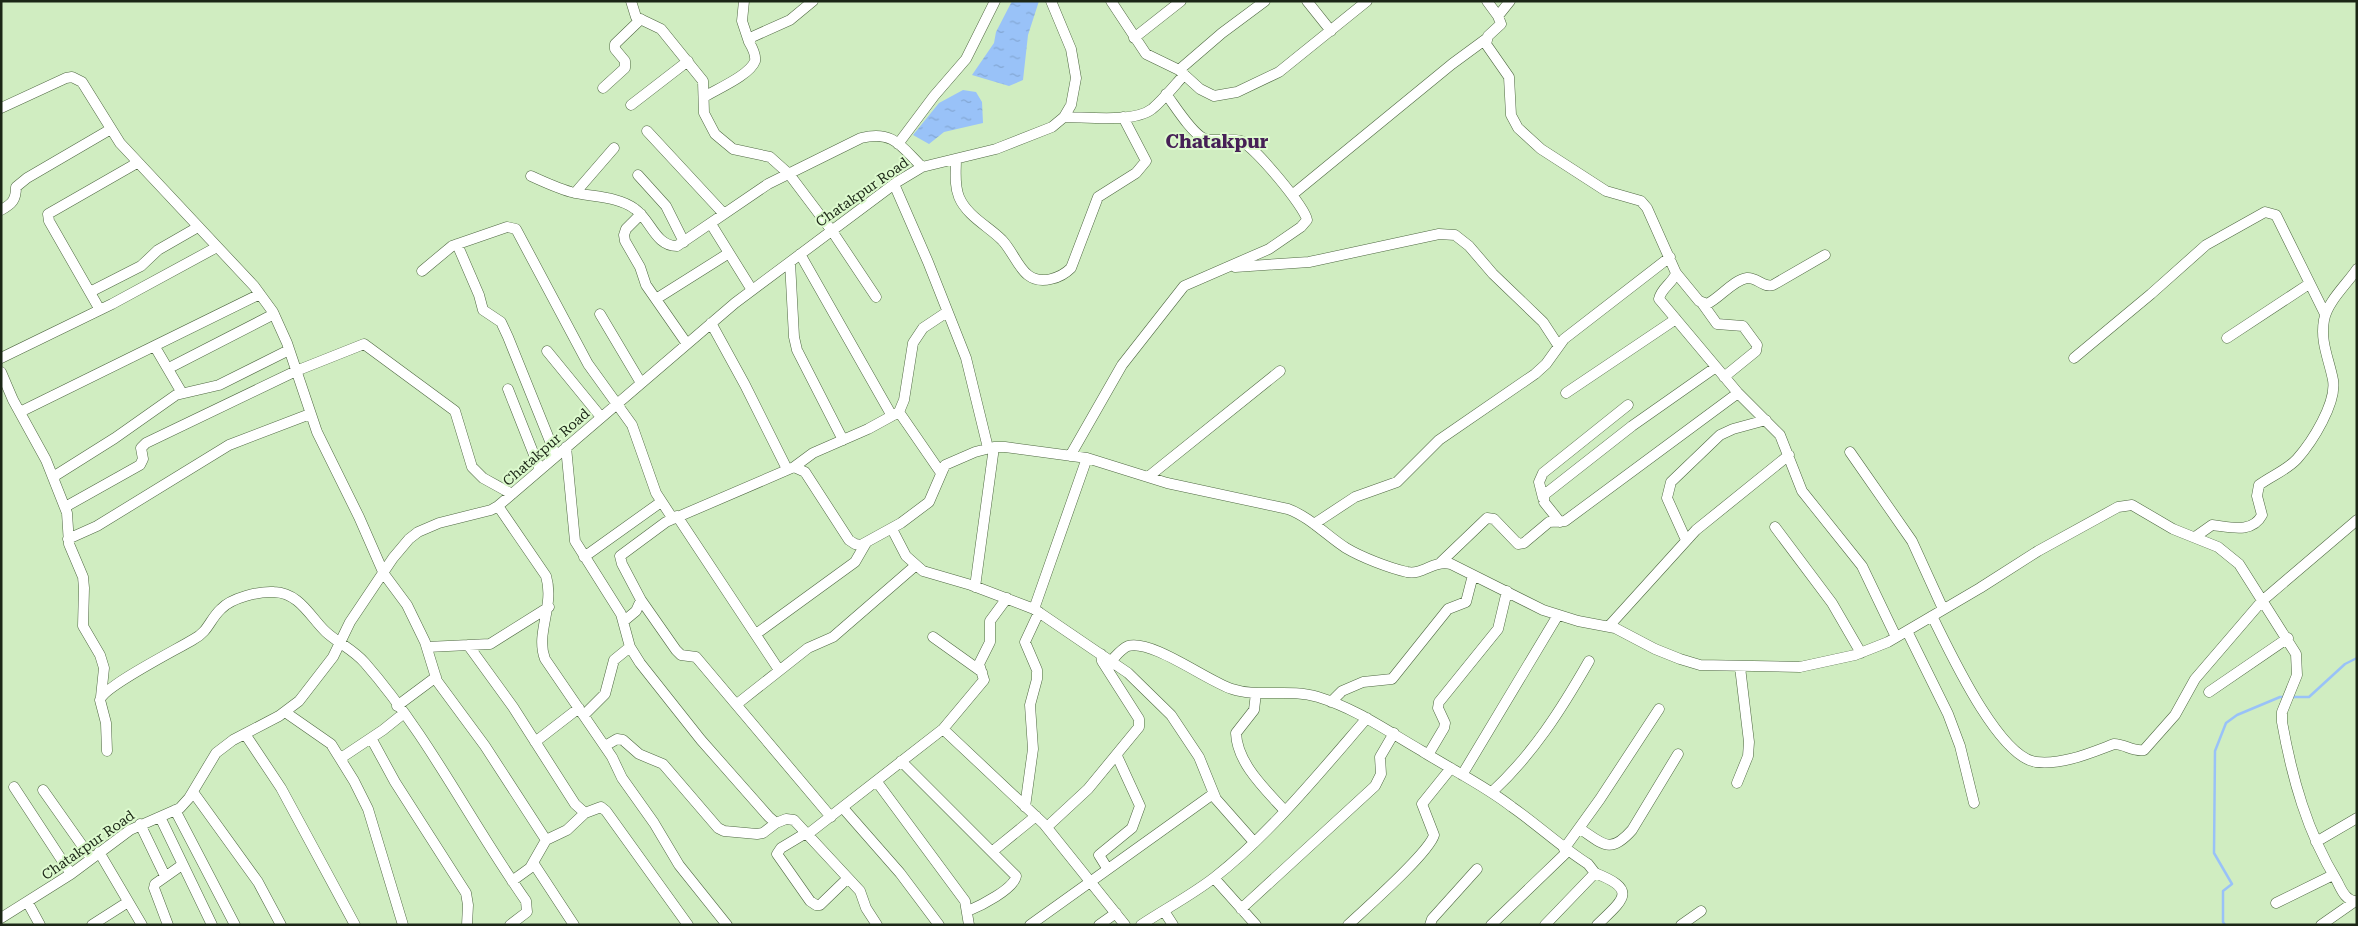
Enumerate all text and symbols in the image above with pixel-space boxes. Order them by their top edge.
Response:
district label: Chatakpur [1165,130,1269,153]
street label: Chatakpur Road [813,154,911,230]
street label: Chatakpur Road [499,405,593,489]
street label: Chatakpur Road [39,807,137,883]

